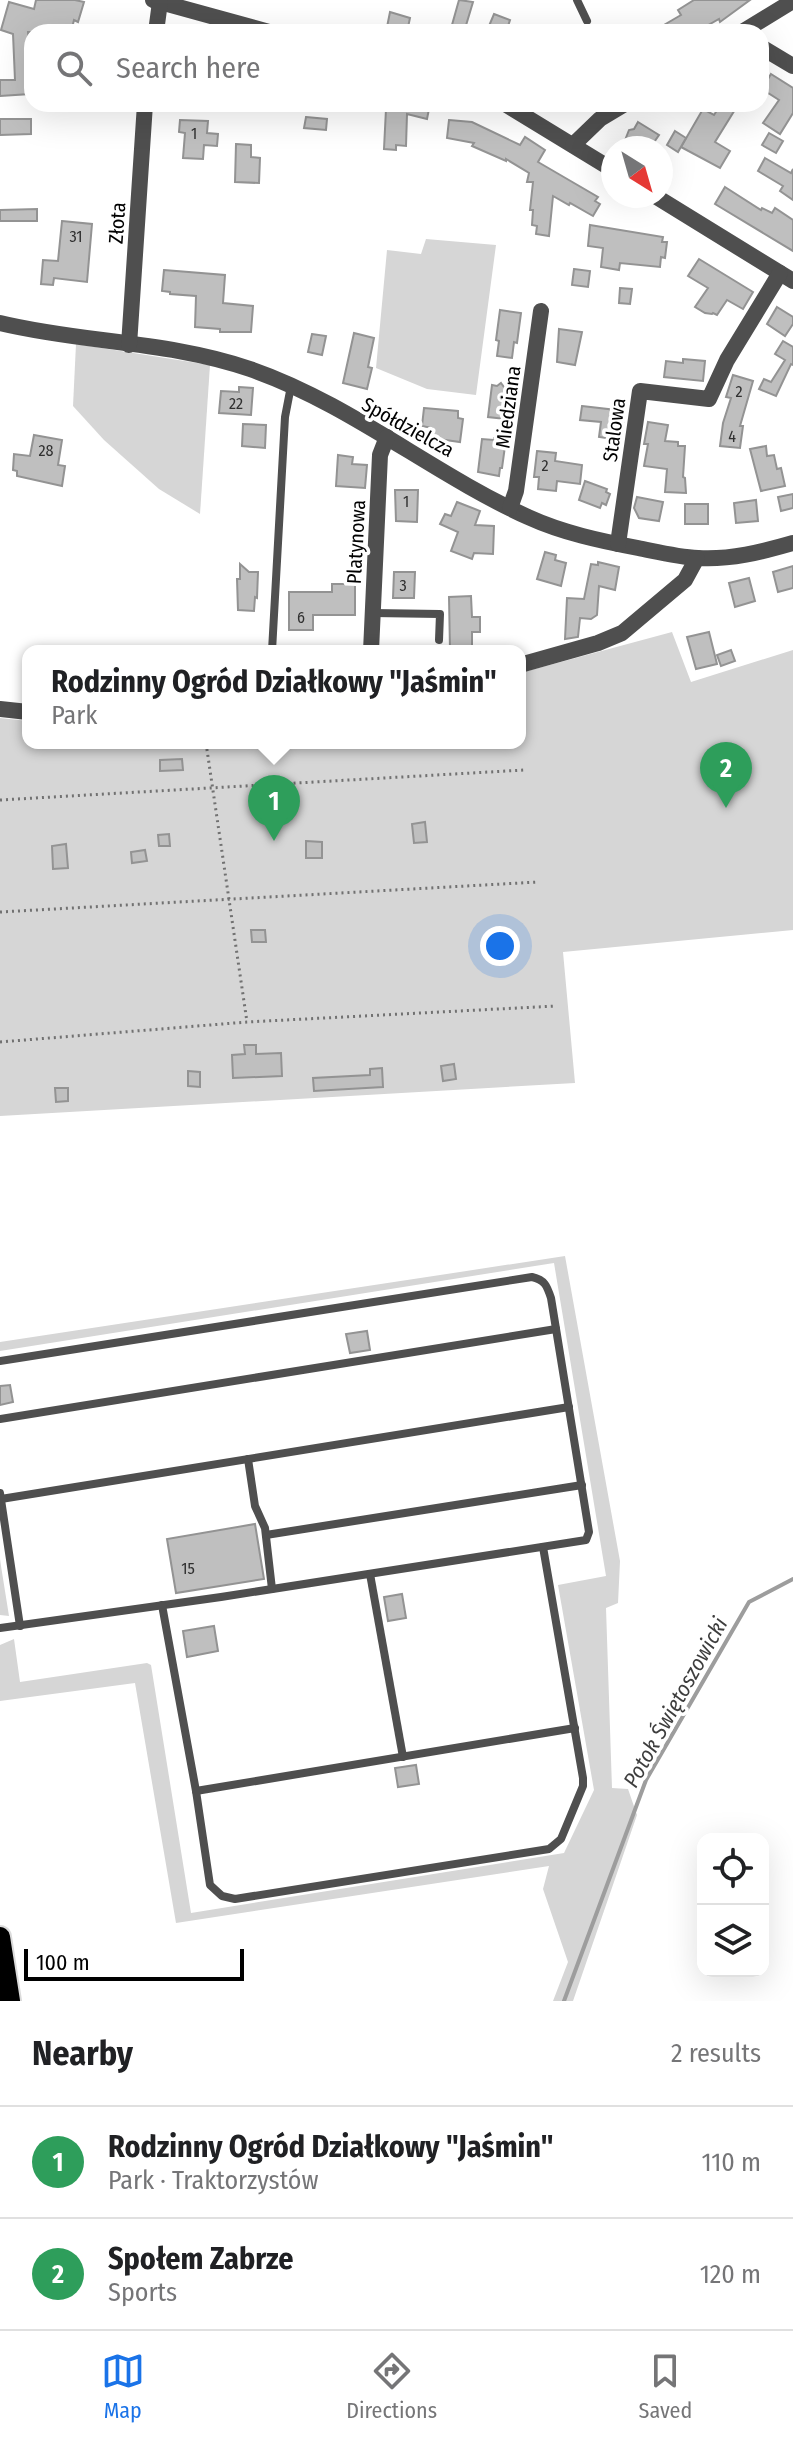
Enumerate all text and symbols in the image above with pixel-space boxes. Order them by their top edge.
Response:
search box [24,24,769,112]
icon: search [52,46,96,90]
text: Search here [116,50,261,86]
house number: 1 [191,124,197,143]
north arrow [601,136,673,208]
street label: Złota [104,202,130,244]
house number: 31 [69,227,83,246]
street label: Miedziana [490,364,526,450]
house number: 2 [735,382,743,401]
street label: Spółdzielcza [358,392,458,462]
house number: 22 [229,394,243,413]
street label: Stalowa [598,397,630,463]
house number: 4 [728,427,736,446]
house number: 28 [38,441,54,460]
house number: 2 [541,456,549,475]
house number: 1 [403,492,409,511]
street label: Platynowa [342,499,370,585]
house number: 3 [399,576,407,595]
house number: 6 [297,608,305,627]
popup [22,645,526,749]
text: Rodzinny Ogród Działkowy "Jaśmin" [51,664,497,700]
text: Park [51,700,97,731]
pin: 2 [700,742,752,808]
pin: 1 [248,775,300,841]
your location [480,926,520,966]
house number: 15 [181,1559,195,1578]
water label: Potok Świętoszowicki [617,1612,734,1792]
map controls [697,1833,769,1977]
button: locate [697,1833,769,1905]
button: layers [697,1905,769,1977]
scale bar [24,1945,244,1981]
text: 100 m [36,1949,90,1976]
text: Nearby [32,2033,133,2074]
text: 2 results [671,2038,761,2069]
text: Rodzinny Ogród Działkowy "Jaśmin" [108,2129,553,2165]
text: 1 [53,2147,64,2178]
text: 110 m [701,2147,761,2178]
text: Park · Traktorzystów [108,2165,319,2196]
text: Społem Zabrze [108,2241,293,2277]
text: 2 [52,2259,64,2290]
text: 120 m [700,2259,761,2290]
text: Sports [108,2277,177,2308]
tab: Map [101,2349,145,2424]
tab: Directions [346,2349,437,2424]
tab: Saved [639,2349,692,2424]

